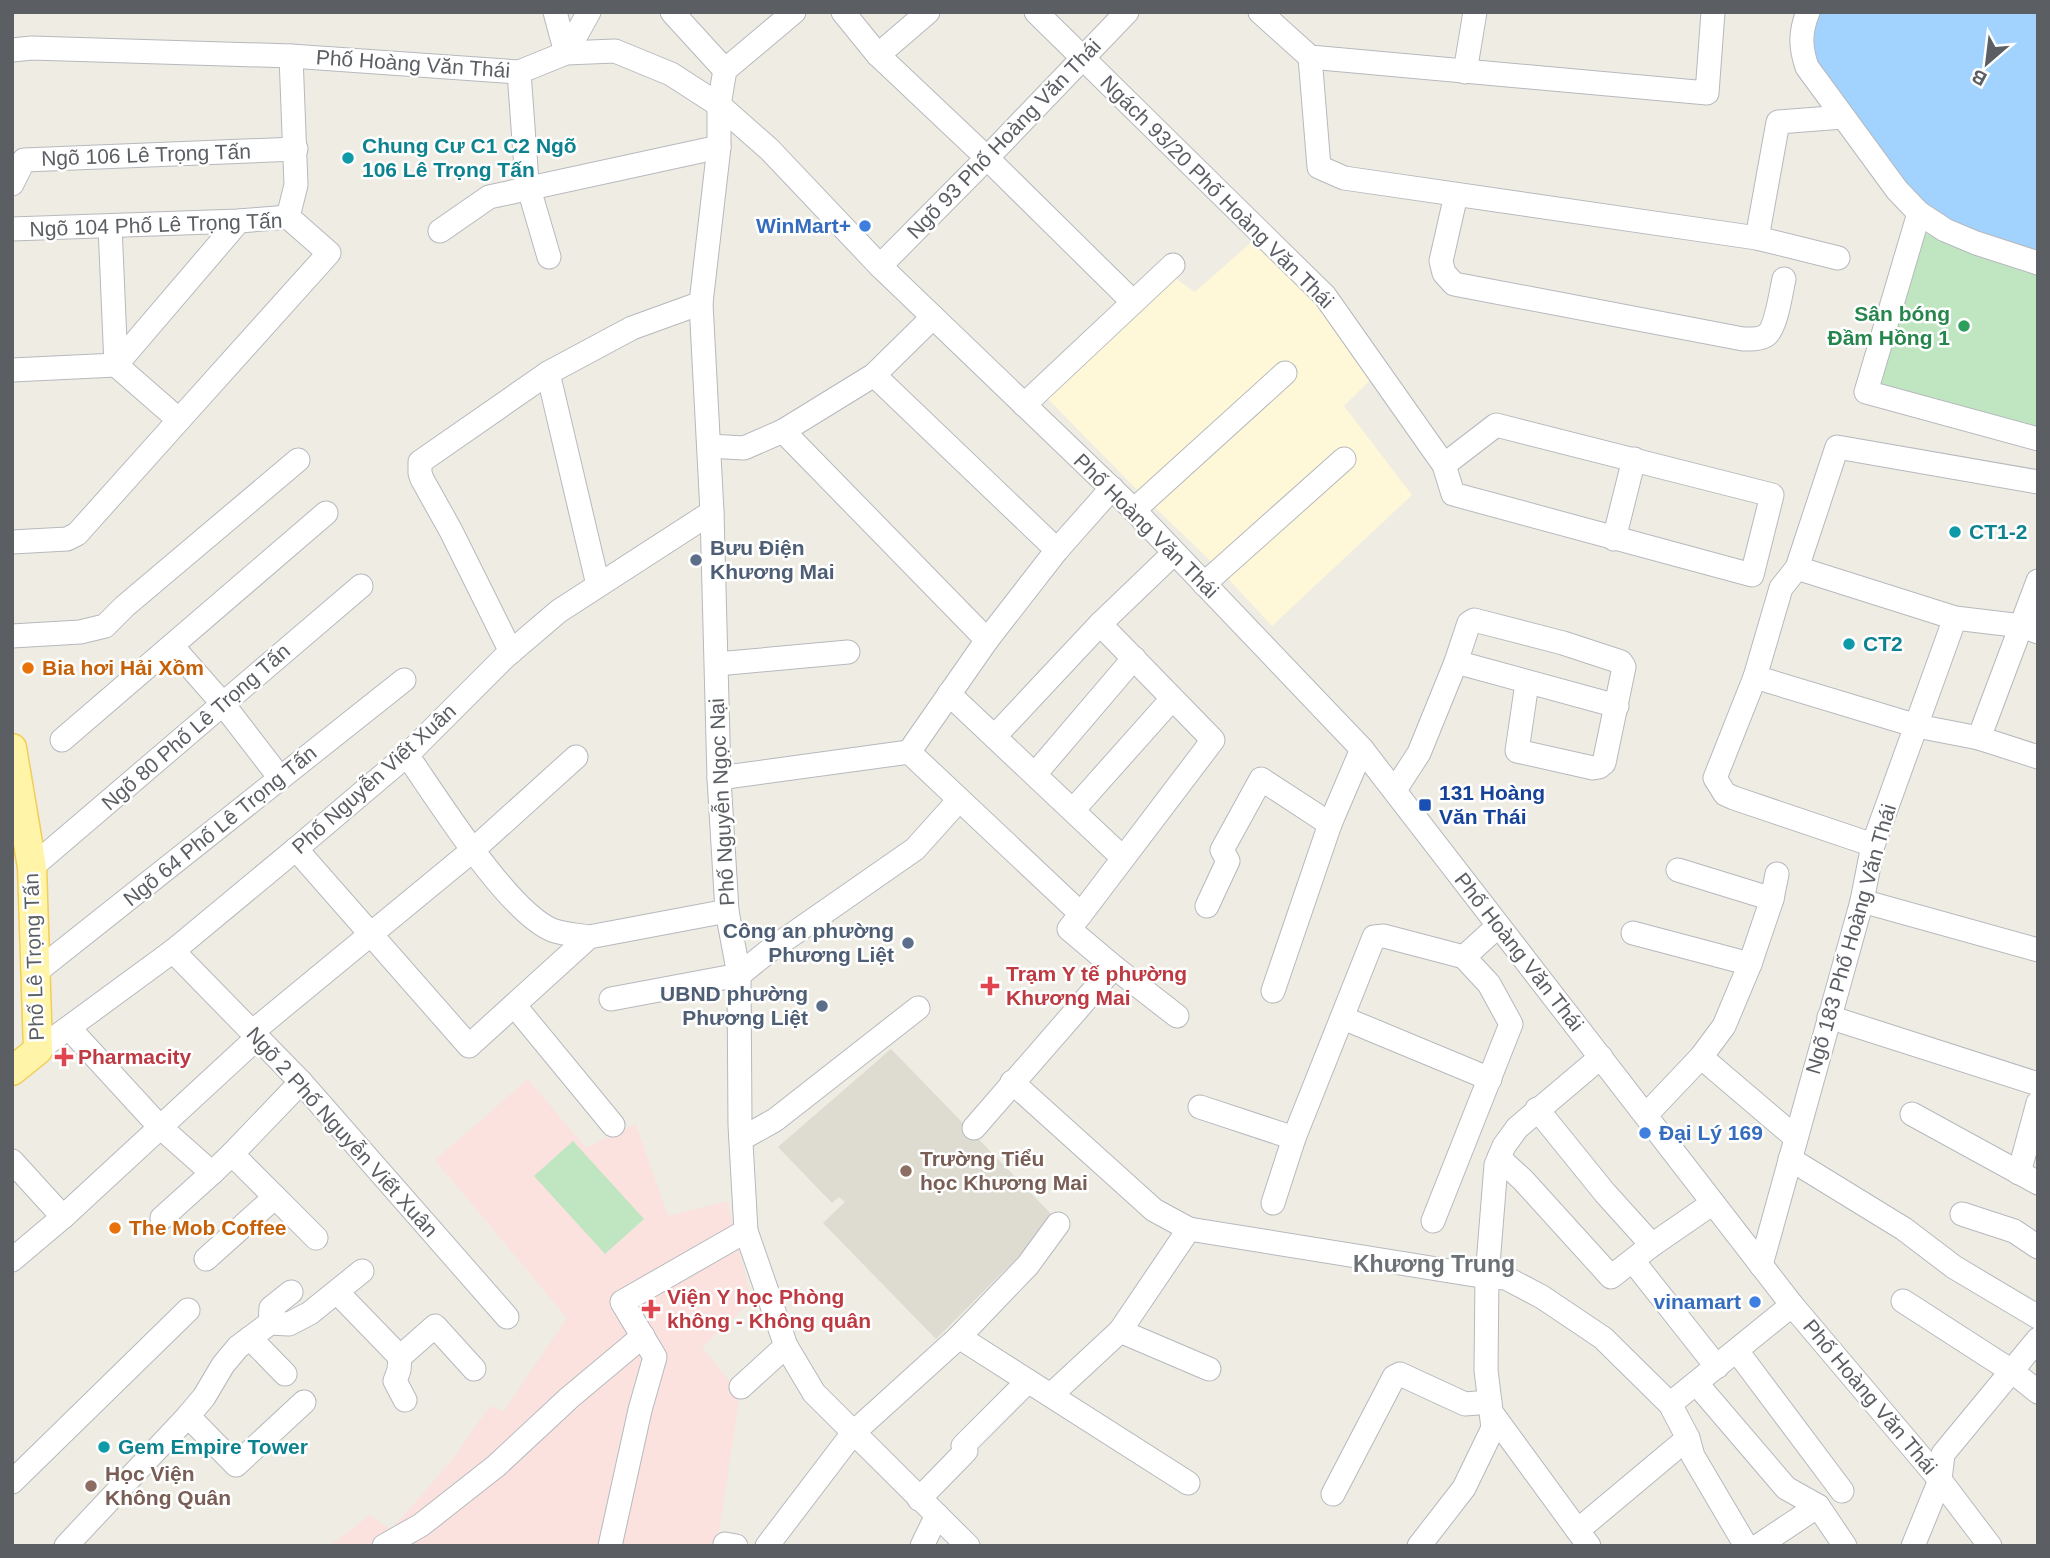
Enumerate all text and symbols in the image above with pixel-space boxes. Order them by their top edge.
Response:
north arrow [1952,28,2022,98]
street label: Ngõ 93 Phố Hoàng Văn Thái [902,34,1105,243]
street label: Phố Hoàng Văn Thái [315,45,511,82]
text: B [1968,65,1990,90]
street label: Ngách 93/20 Phố Hoàng Văn Thái [1096,71,1338,313]
place label: Chung Cư C1 C2 Ngõ 106 Lê Trọng Tấn [362,134,577,181]
street label: Ngõ 106 Lê Trọng Tấn [41,139,251,170]
marker: Chung Cư C1 C2 Ngõ 106 Lê Trọng Tấn [340,150,356,166]
street label: Ngõ 104 Phố Lê Trọng Tấn [29,209,283,240]
place label: WinMart+ [756,214,851,237]
marker: WinMart+ [857,218,873,234]
place label: Sân bóng Đầm Hồng 1 [1827,302,1950,349]
marker: Sân bóng Đầm Hồng 1 [1956,318,1972,334]
street label: Phố Hoàng Văn Thái [1069,449,1223,603]
place label: CT1-2 [1969,520,2027,543]
marker: CT1-2 [1947,524,1963,540]
place label: Bưu Điện Khương Mai [710,536,835,583]
marker: Bưu Điện Khương Mai [688,552,704,568]
place label: CT2 [1863,632,1903,655]
marker: CT2 [1841,636,1857,652]
street label: Ngõ 80 Phố Lê Trọng Tấn [97,639,294,814]
place label: Bia hơi Hải Xồm [42,656,204,679]
marker: Bia hơi Hải Xồm [20,660,36,676]
street label: Phố Nguyễn Ngọc Nại [705,698,738,906]
street label: Phố Nguyễn Viết Xuân [287,699,460,858]
street label: Ngõ 64 Phố Lê Trọng Tấn [119,741,321,910]
place label: 131 Hoàng Văn Thái [1439,781,1545,828]
marker: 131 Hoàng Văn Thái [1417,797,1433,813]
street label: Ngõ 183 Phố Hoàng Văn Thái [1801,801,1900,1077]
street label: Phố Hoàng Văn Thái [1450,868,1588,1035]
street label: Phố Lê Trọng Tấn [19,873,48,1041]
place label: Công an phường Phương Liệt [723,919,894,966]
marker: Công an phường Phương Liệt [900,935,916,951]
place label: Trạm Y tế phường Khương Mai [1006,962,1187,1009]
marker: Trạm Y tế phường Khương Mai [980,976,1000,996]
place label: UBND phường Phương Liệt [660,982,808,1029]
marker: UBND phường Phương Liệt [814,998,830,1014]
street label: Ngõ 2 Phố Nguyễn Viết Xuân [242,1022,443,1241]
place label: Pharmacity [78,1045,192,1068]
marker: Pharmacity [56,1049,72,1065]
place label: Đại Lý 169 [1659,1121,1763,1144]
marker: Đại Lý 169 [1637,1125,1653,1141]
place label: Trường Tiểu học Khương Mai [920,1147,1088,1194]
marker: Trường Tiểu học Khương Mai [898,1163,914,1179]
place label: The Mob Coffee [129,1216,287,1239]
marker: The Mob Coffee [107,1220,123,1236]
district label: Khương Trung [1353,1251,1515,1277]
place label: Viện Y học Phòng không - Không quân [667,1285,871,1332]
place label: vinamart [1653,1290,1741,1313]
marker: vinamart [1747,1294,1763,1310]
marker: Viện Y học Phòng không - Không quân [641,1299,661,1319]
street label: Phố Hoàng Văn Thái [1799,1315,1942,1479]
place label: Gem Empire Tower [118,1435,308,1458]
marker: Gem Empire Tower [96,1439,112,1455]
place label: Học Viện Không Quân [105,1462,231,1509]
marker: Học Viện Không Quân [83,1478,99,1494]

